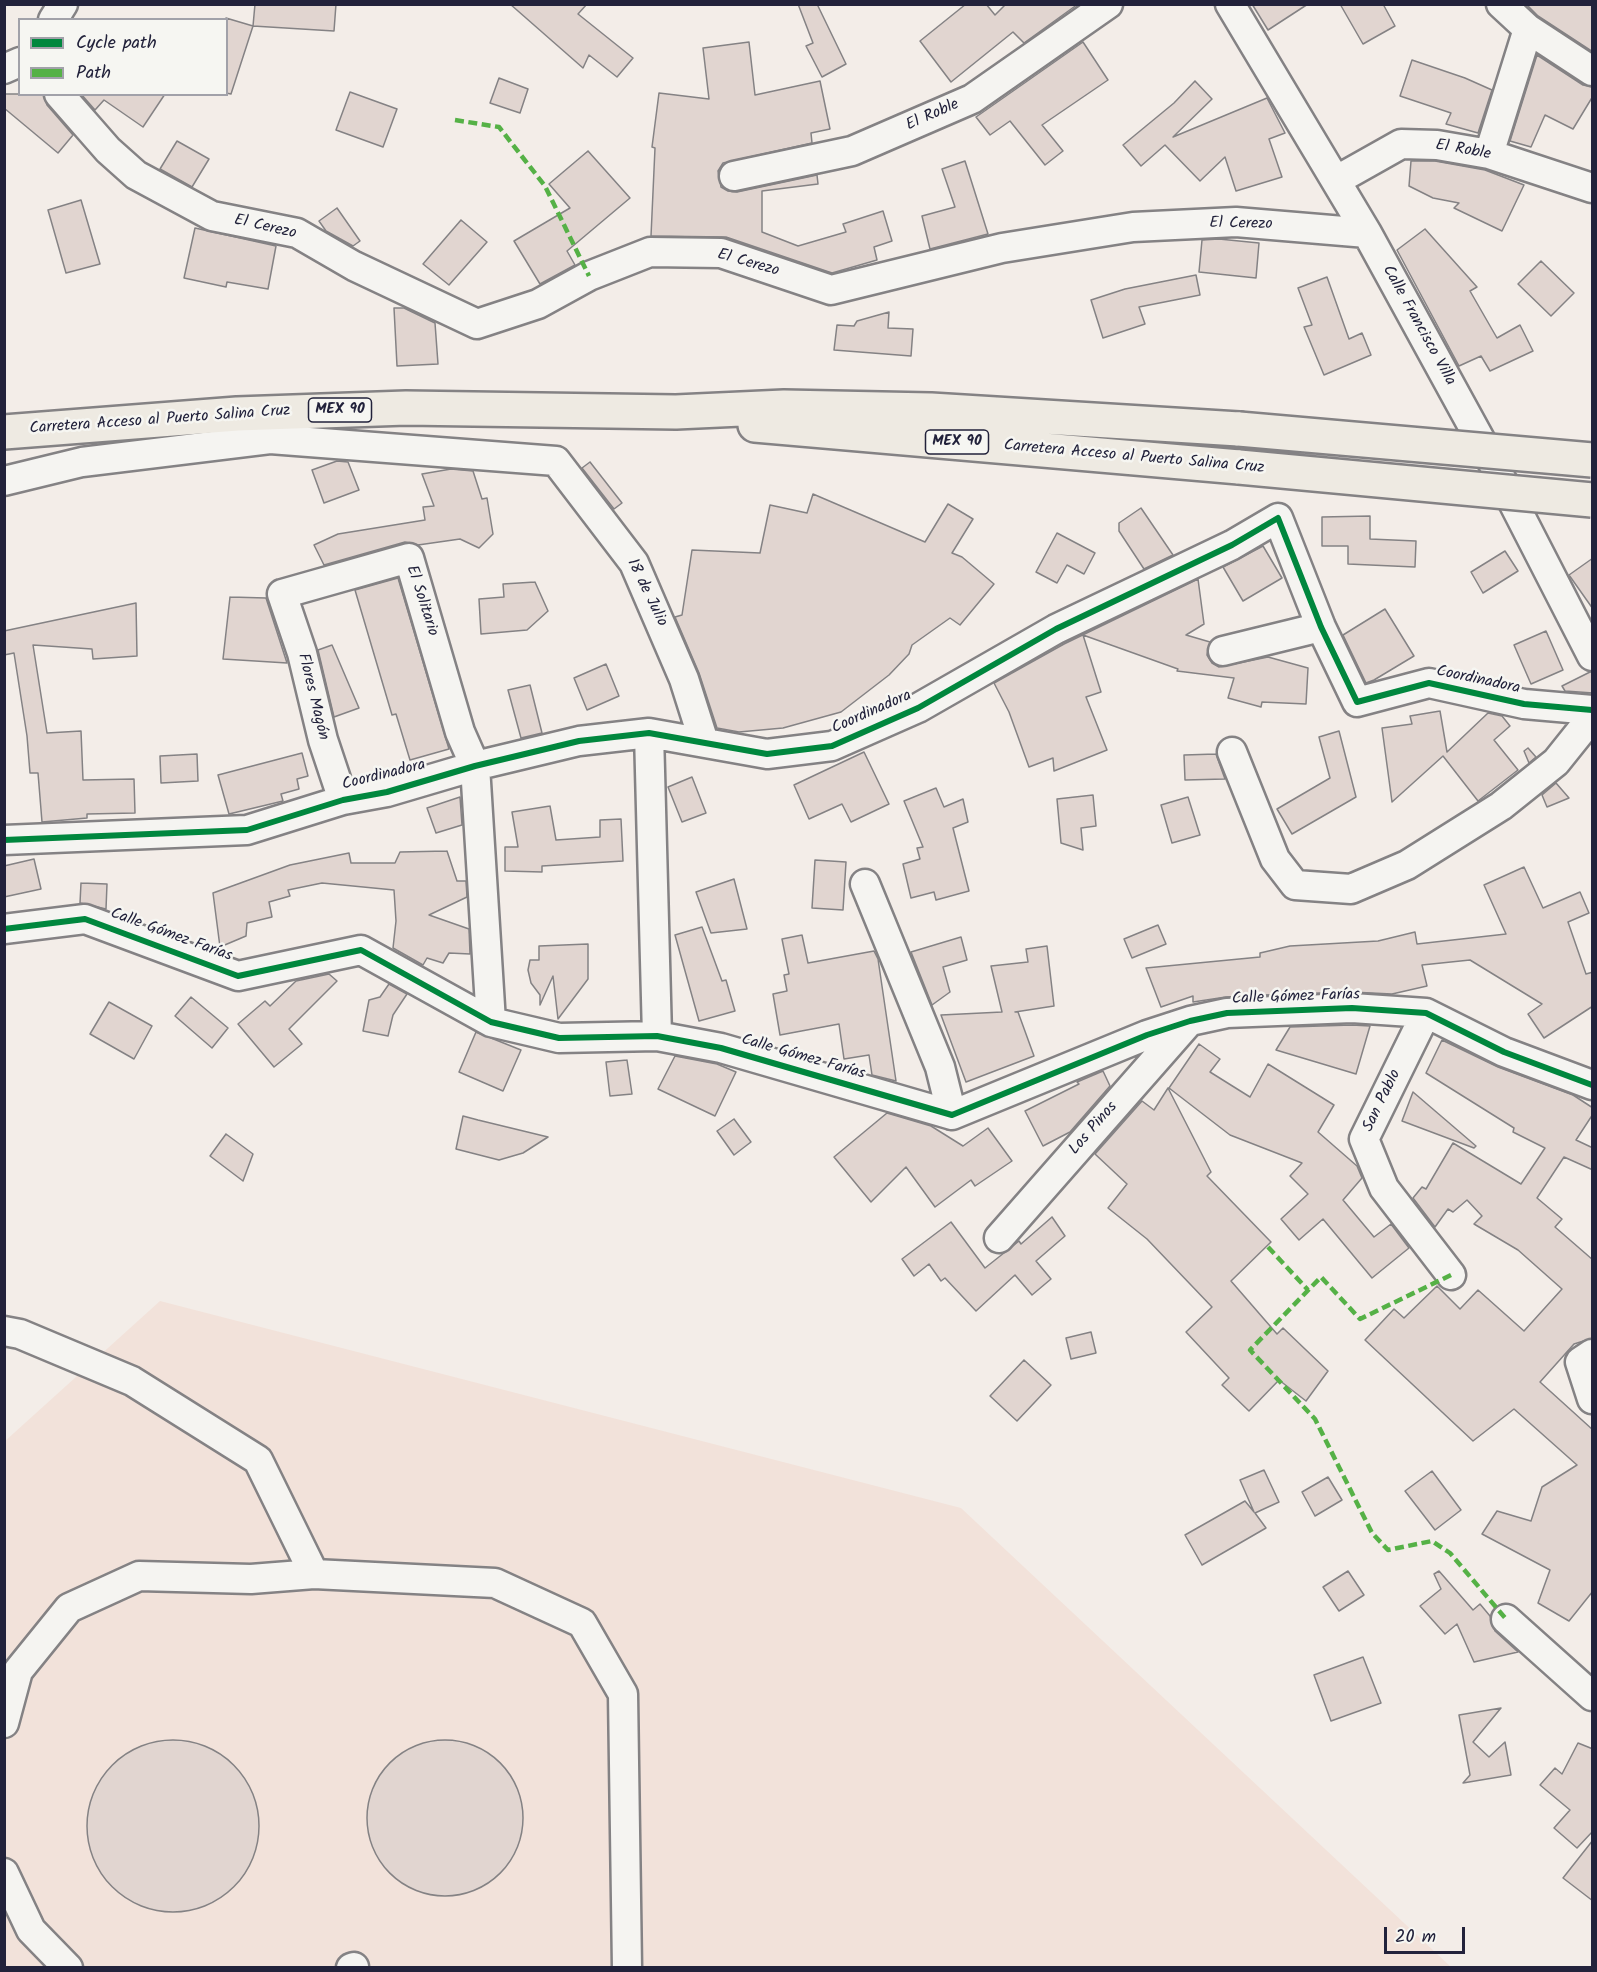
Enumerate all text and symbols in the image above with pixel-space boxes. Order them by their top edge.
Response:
legend [18,18,228,96]
text: Cycle path [76,29,157,58]
text: Path [76,59,111,88]
street label: El Roble [904,96,962,136]
street label: El Roble [1434,137,1492,165]
street label: El Cerezo [232,212,298,244]
street label: El Cerezo [1209,215,1273,235]
street label: El Cerezo [715,246,781,282]
street label: Calle Francisco Villa [1377,263,1459,389]
road number: MEX 90 [308,398,372,422]
street label: Carretera Acceso al Puerto Salina Cruz [29,402,291,440]
road number: MEX 90 [926,430,988,454]
street label: Carretera Acceso al Puerto Salina Cruz [1003,437,1265,479]
street label: 18 de Julio [621,556,671,630]
street label: El Solitario [401,563,441,639]
street label: Flores Magón [292,652,332,742]
street label: Coordinadora [1434,663,1522,699]
street label: Coordinadora [829,687,915,739]
street label: Coordinadora [340,756,428,796]
street label: Calle Gómez Farías [107,905,235,967]
street label: Calle Gómez Farías [1232,986,1360,1010]
street label: Calle Gómez Farías [739,1031,867,1085]
street label: San Pablo [1360,1067,1406,1135]
street label: Los Pinos [1066,1098,1122,1160]
scale bar [1387,1915,1468,1953]
text: 20 m [1395,1923,1436,1952]

